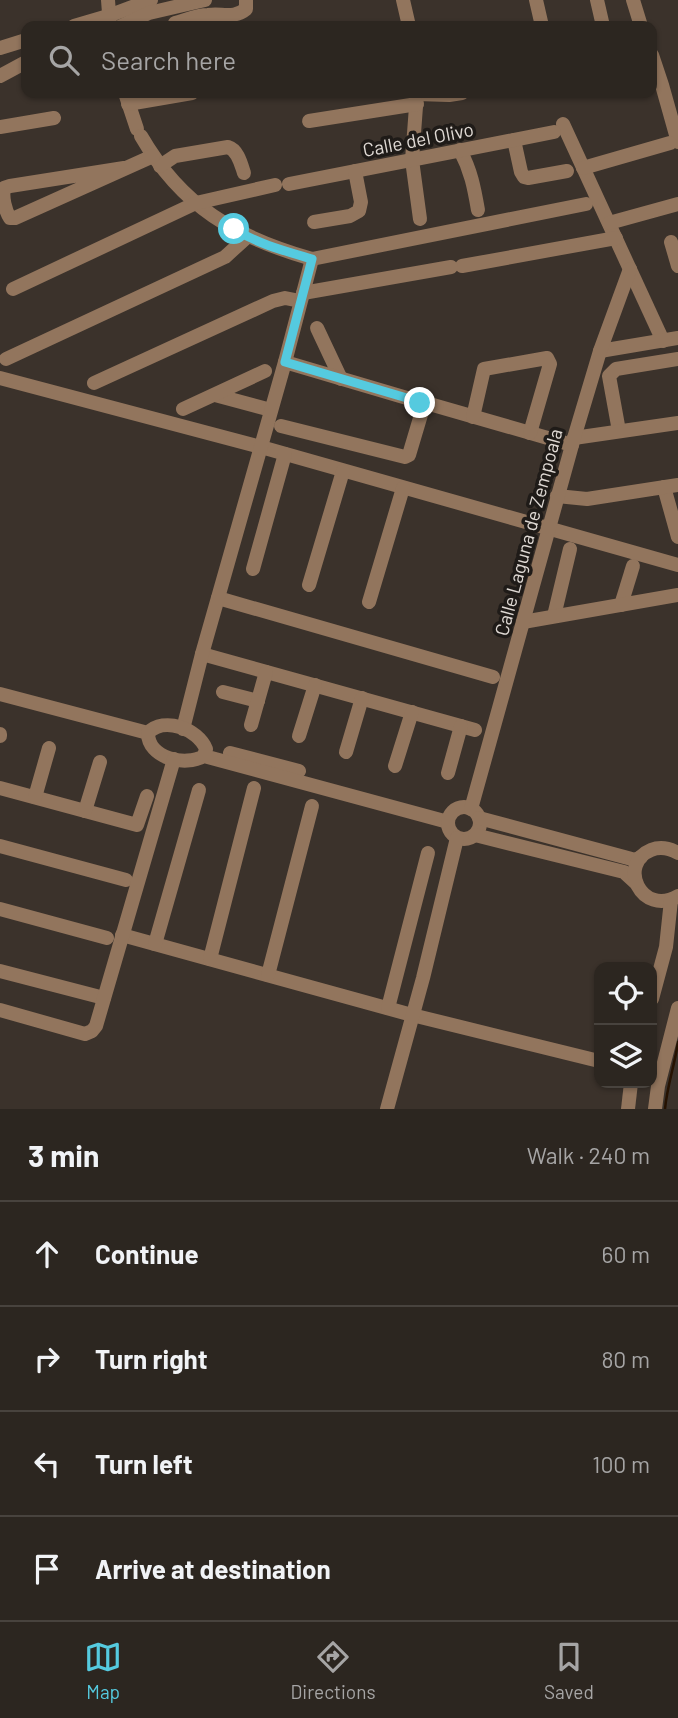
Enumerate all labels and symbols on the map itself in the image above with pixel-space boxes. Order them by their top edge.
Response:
street label: Calle del Olivo [361,117,475,161]
route start [218,213,249,244]
route end [404,387,435,418]
street label: Calle Laguna de Zempoala [489,426,567,638]

